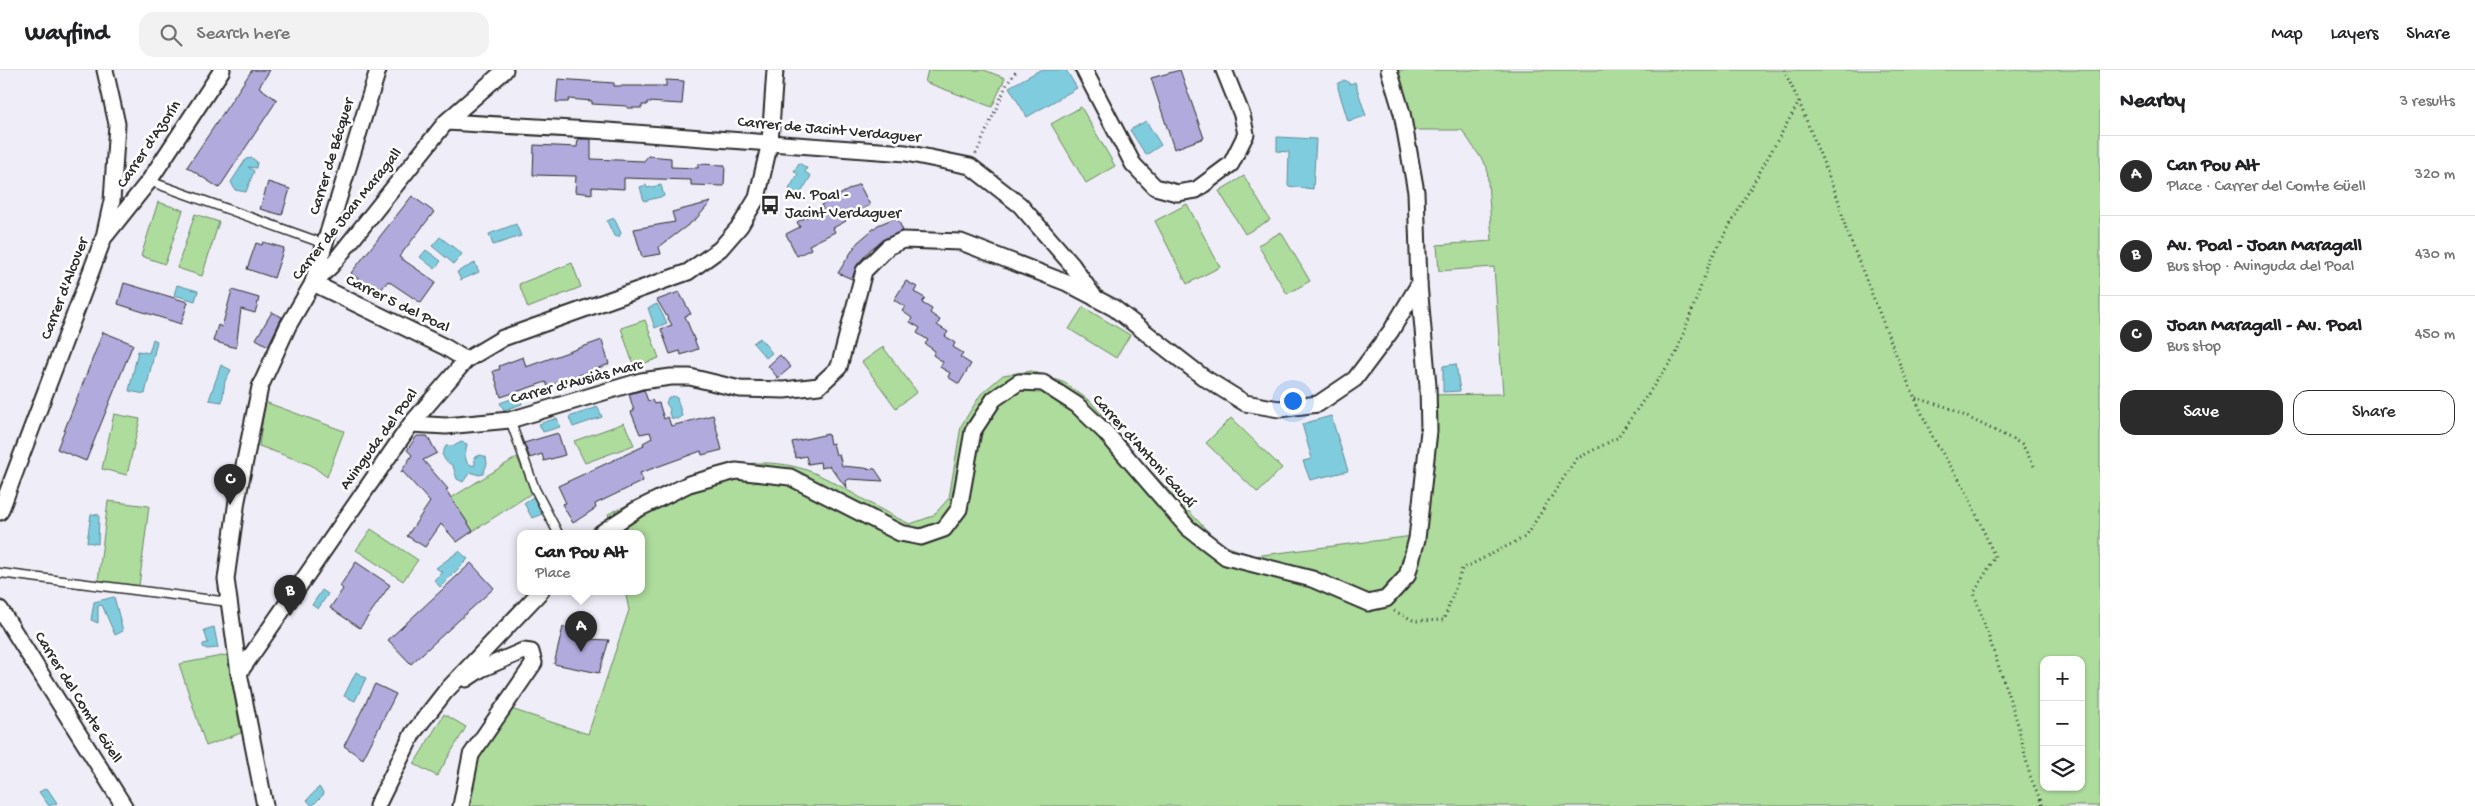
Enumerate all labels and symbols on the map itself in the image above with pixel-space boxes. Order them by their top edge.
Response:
street label: Carrer de Bécquer [306,95,360,218]
street label: Carrer d'Azorín [114,97,186,192]
street label: Carrer de Jacint Verdaguer [737,114,923,149]
street label: Carrer de Joan Maragall [289,145,407,285]
place label: Av. Poal - Jacint Verdaguer [785,187,902,224]
bus stop icon: Av. Poal - Jacint Verdaguer [759,194,781,216]
street label: Carrer d'Alcover [38,234,95,343]
street label: Carrer 5 del Poal [342,272,452,338]
street label: Carrer d'Ausiàs Marc [509,356,646,410]
street label: Avinguda del Poal [337,386,423,494]
your location [1280,388,1306,414]
street label: Carrer d'Antoni Gaudí [1087,391,1199,513]
pin: C [214,464,246,505]
pin: B [274,575,306,616]
pin: A [565,611,597,652]
street label: Carrer del Comte Güell [29,629,125,767]

